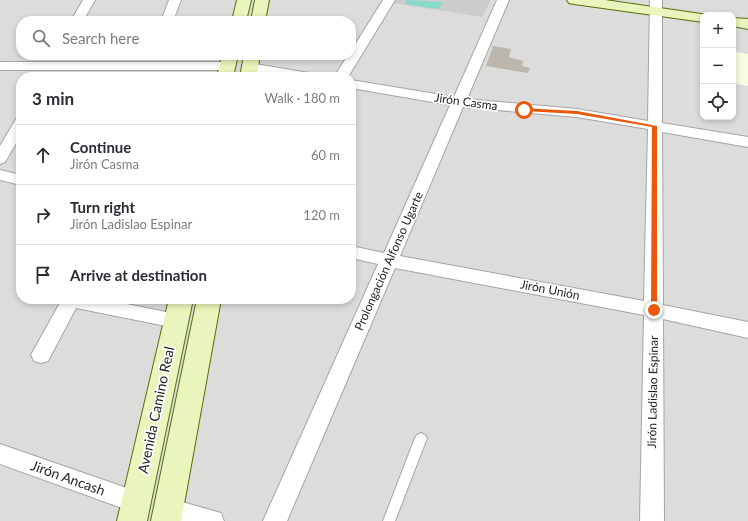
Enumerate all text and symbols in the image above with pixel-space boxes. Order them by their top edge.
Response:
map controls [700,12,736,120]
button: + [700,12,736,48]
search box [16,16,356,60]
icon: search [30,27,52,49]
text: Search here [62,29,139,47]
button: − [700,48,736,84]
button: locate [700,84,736,120]
text: 3 min [32,88,74,109]
text: Walk · 180 m [264,90,340,106]
street label: Jirón Casma [434,90,499,113]
route start [515,101,533,119]
text: Continue [70,138,131,156]
icon: ahead [32,144,54,166]
text: 60 m [311,147,340,163]
text: Jirón Casma [70,156,139,172]
street label: Prolongación Alfonso Ugarte [351,189,426,333]
text: Turn right [70,198,135,216]
icon: right [32,204,54,226]
text: 120 m [303,207,340,223]
text: Jirón Ladislao Espinar [70,216,192,232]
icon: arrive [32,264,54,286]
text: Arrive at destination [70,266,207,284]
street label: Jirón Unión [519,276,581,303]
route end [645,301,663,319]
street label: Jirón Ladislao Espinar [644,335,661,449]
street label: Avenida Camino Real [134,345,177,475]
street label: Jirón Ancash [29,456,108,499]

